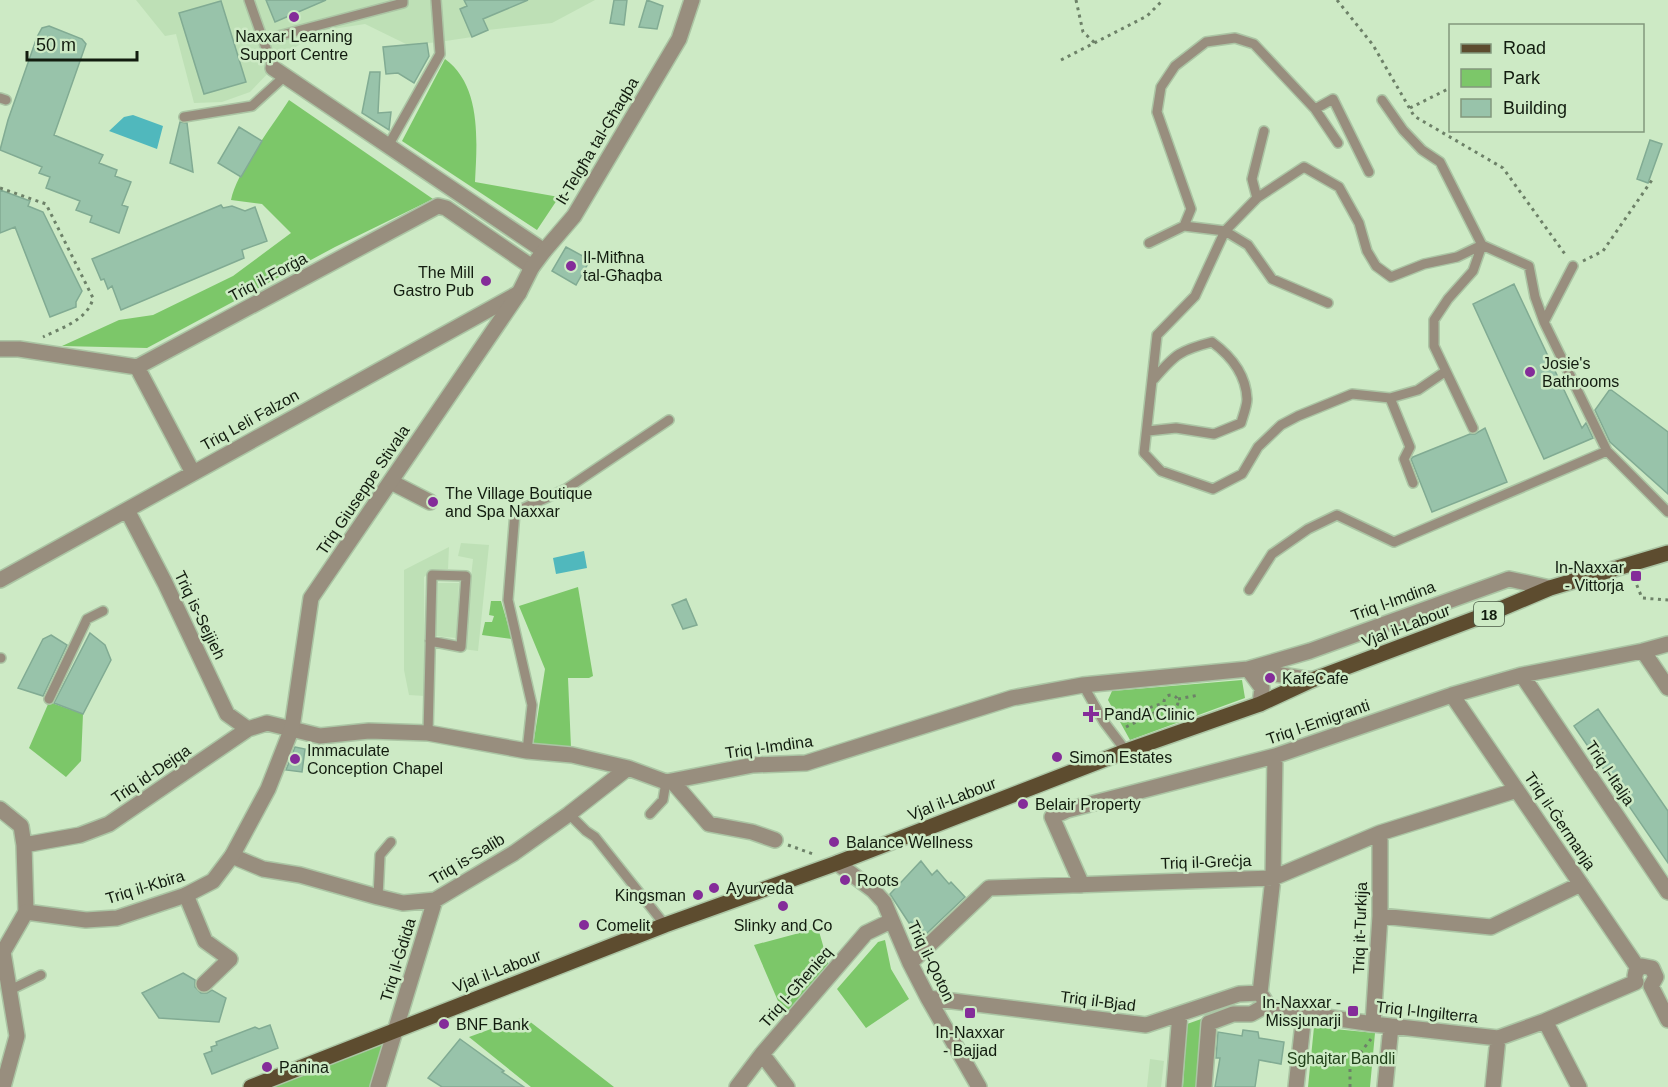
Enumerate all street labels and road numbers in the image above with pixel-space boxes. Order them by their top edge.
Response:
street label: It-Telgħa tal-Għaqba [552,74,642,208]
street label: Triq il-Forġa [226,249,310,305]
street label: Triq Leli Falzon [198,386,302,454]
street label: Triq Giuseppe Stivala [313,422,413,558]
street label: Triq is-Sejjieh [171,568,229,662]
street label: Triq l-Imdina [1349,578,1437,624]
street label: Vjal il-Labour [1359,601,1453,651]
road number: 18 [1474,602,1504,626]
street label: Triq l-Emigranti [1264,696,1372,748]
street label: Triq l-Imdina [724,732,814,762]
street label: Triq l-Italja [1582,738,1638,809]
street label: Triq id-Dejqa [109,741,194,806]
street label: Triq il-Ġermanja [1521,768,1601,873]
street label: Vjal il-Labour [905,774,999,824]
street label: Triq is-Salib [427,830,507,888]
street label: Triq il-Greċja [1160,852,1252,872]
street label: Triq il-Kbira [104,867,186,907]
street label: Triq it-Turkija [1350,882,1370,974]
street label: Triq il-Ġdida [375,915,419,1004]
street label: Triq il-Qoton [904,918,958,1004]
street label: Triq l-Għenieq [757,943,835,1031]
street label: Vjal il-Labour [450,946,544,996]
street label: Triq il-Bjad [1059,988,1137,1014]
street label: Triq l-Ingilterra [1375,998,1479,1026]

